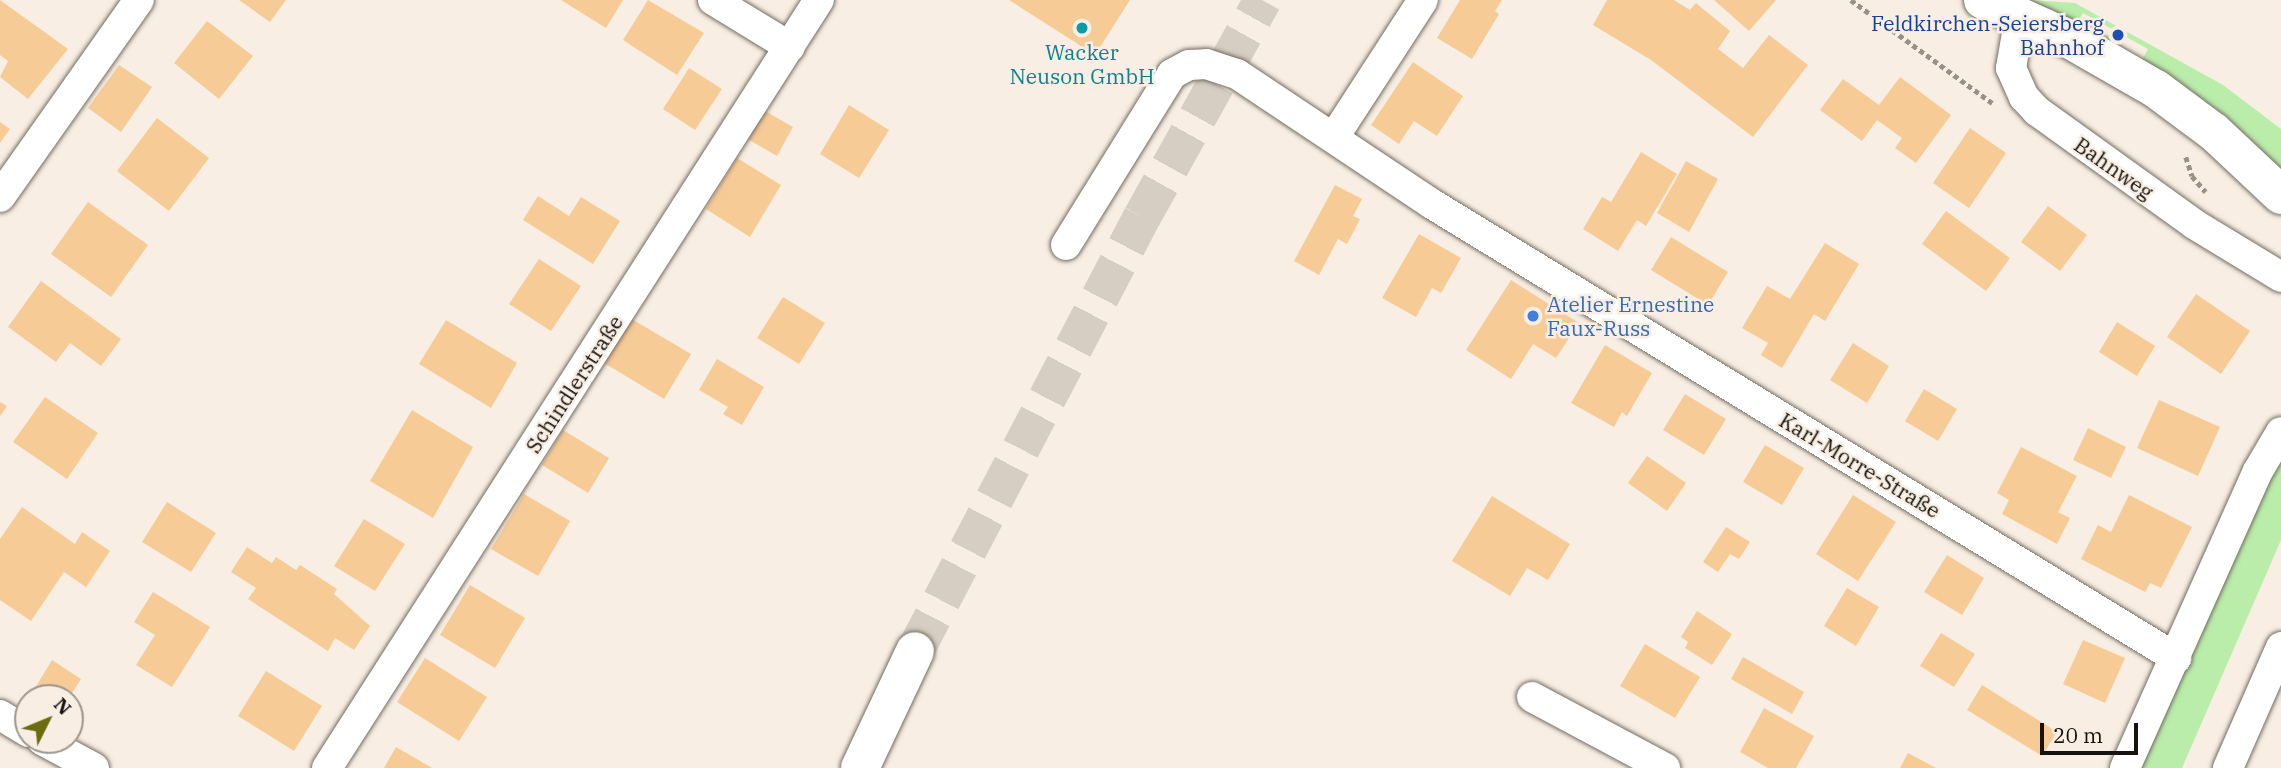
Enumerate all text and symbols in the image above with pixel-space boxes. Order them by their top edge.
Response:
place label: Feldkirchen-Seiersberg Bahnhof [1871,10,2104,60]
marker: Wacker Neuson GmbH [1074,20,1090,36]
marker: Feldkirchen-Seiersberg Bahnhof [2110,27,2126,43]
place label: Wacker Neuson GmbH [1009,39,1155,89]
street label: Bahnweg [2070,132,2158,204]
place label: Atelier Ernestine Faux-Russ [1547,291,1714,341]
marker: Atelier Ernestine Faux-Russ [1525,308,1541,324]
street label: Schindlerstraße [520,310,628,458]
street label: Karl-Morre-Straße [1775,407,1945,523]
north arrow [14,684,84,754]
text: N [49,692,77,720]
scale bar [2043,708,2141,752]
text: 20 m [2053,721,2103,749]

